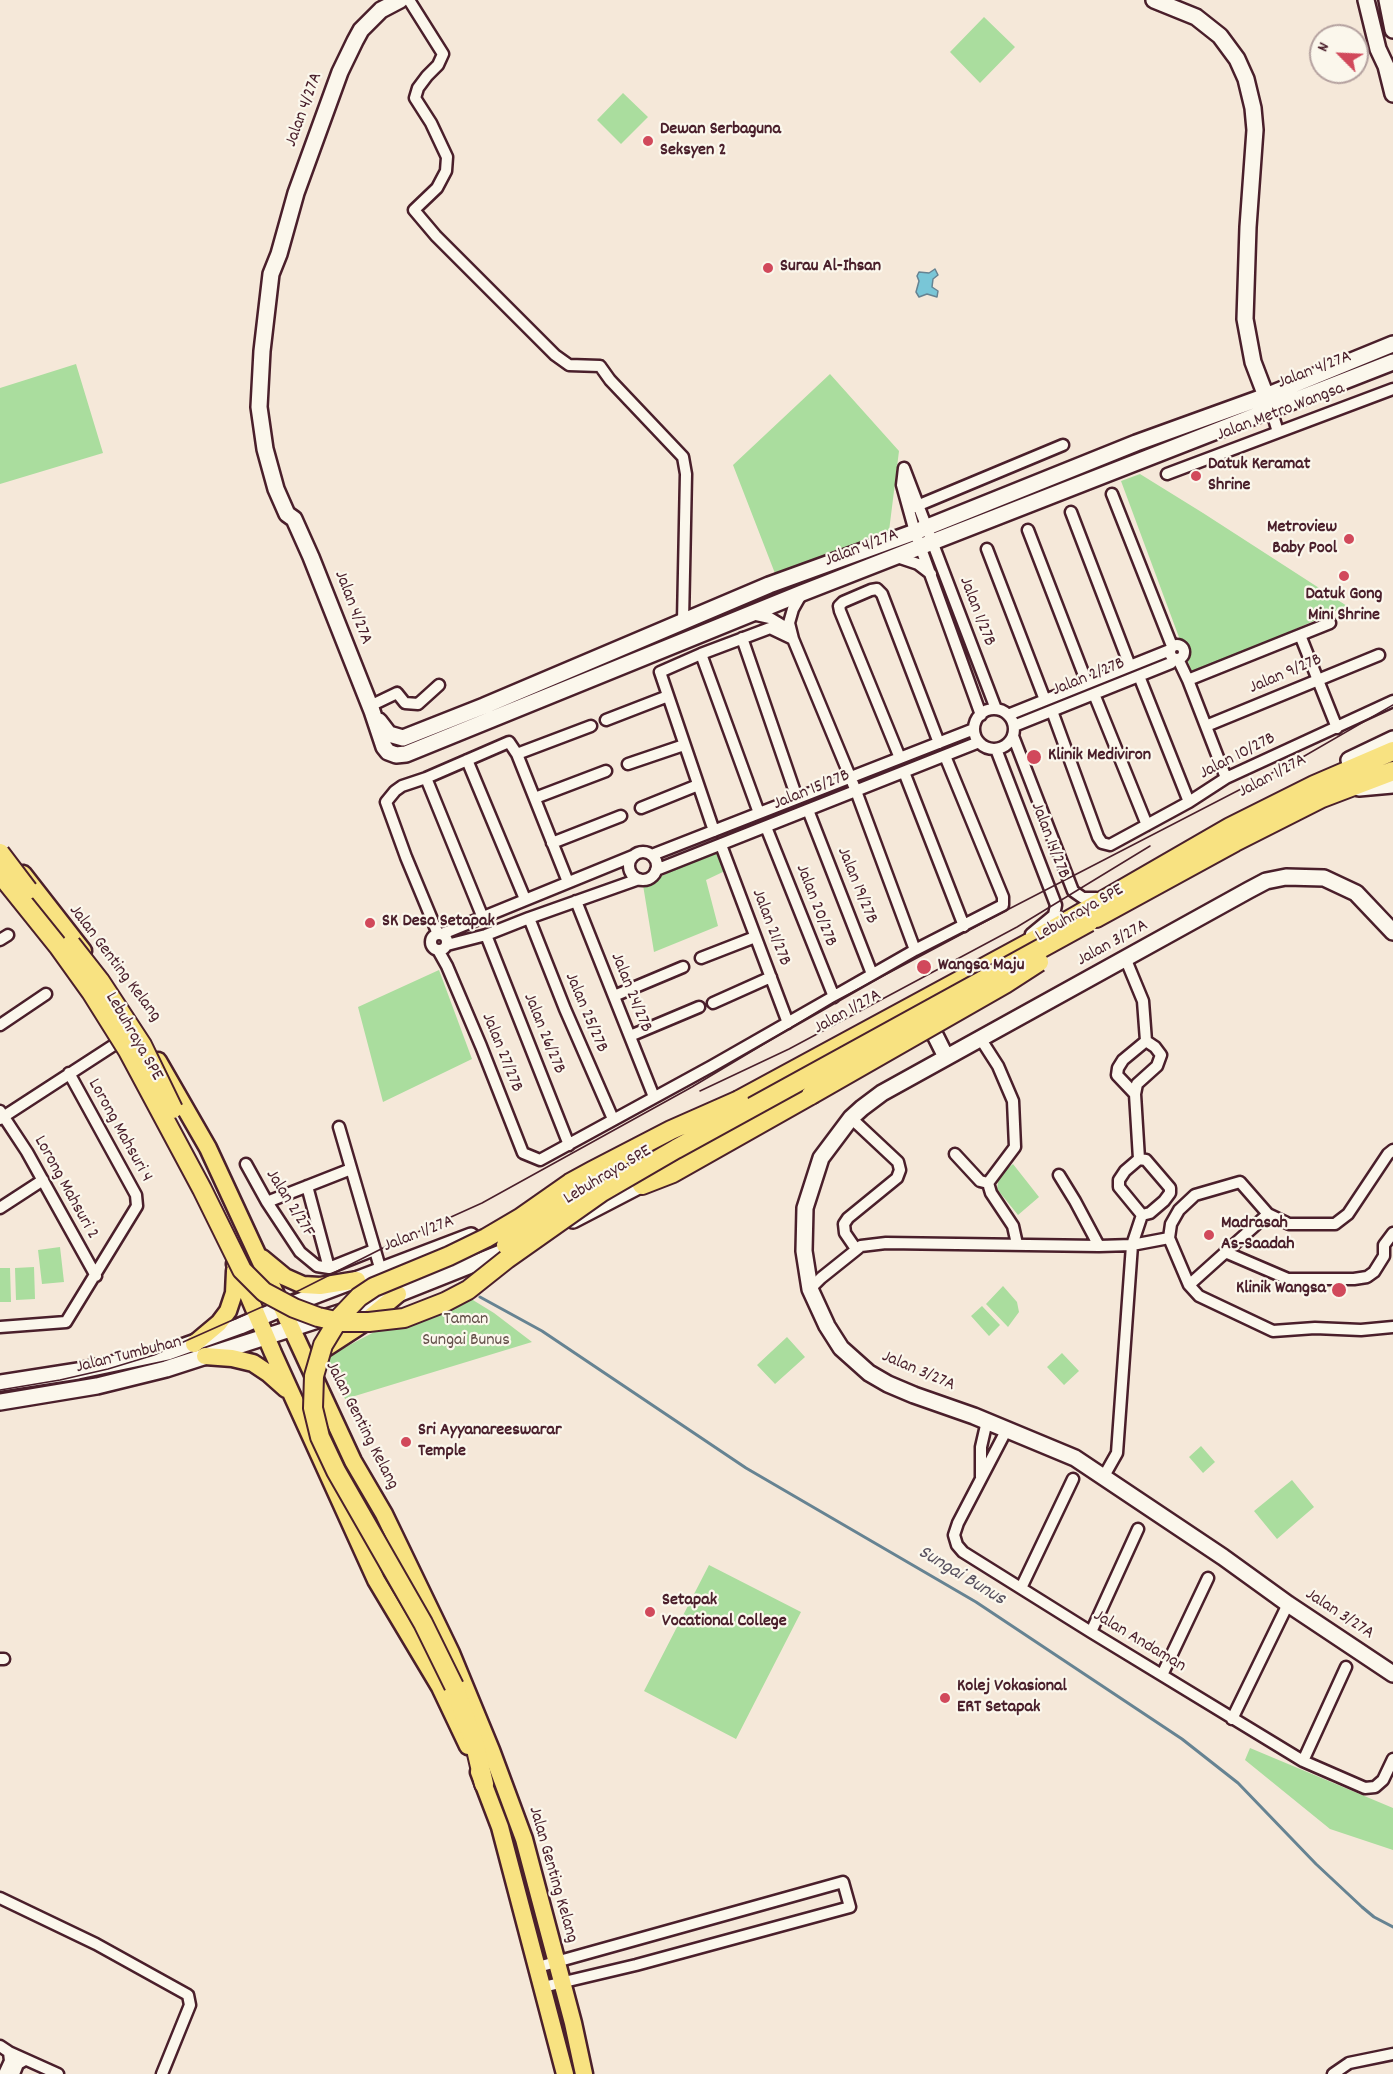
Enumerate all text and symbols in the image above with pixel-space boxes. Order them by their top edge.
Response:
north arrow [1309,24,1369,84]
text: N [1312,39,1336,56]
street label: Jalan 4/27A [282,70,328,150]
place label: Dewan Serbaguna Seksyen 2 [660,120,781,162]
marker: Dewan Serbaguna Seksyen 2 [641,134,655,148]
place label: Surau Al-Ihsan [780,257,881,279]
marker: Surau Al-Ihsan [761,261,775,275]
street label: Jalan 4/27A [1275,347,1355,395]
street label: Jalan Metro Wangsa [1214,379,1348,447]
place label: Datuk Keramat Shrine [1208,455,1310,498]
marker: Datuk Keramat Shrine [1189,469,1203,483]
place label: Metroview Baby Pool [1267,518,1337,560]
street label: Jalan 4/27A [822,525,902,573]
marker: Metroview Baby Pool [1342,532,1356,546]
street label: Jalan 4/27A [328,568,376,648]
marker: Datuk Gong Mini Shrine [1337,569,1351,583]
street label: Jalan 1/27B [953,574,999,650]
place label: Datuk Gong Mini Shrine [1306,585,1382,628]
street label: Jalan 9/27B [1246,650,1326,700]
street label: Jalan 2/27B [1050,654,1128,702]
street label: Jalan 10/27B [1196,729,1280,785]
place label: Klinik Mediviron [1048,746,1151,768]
marker: Klinik Mediviron [1025,748,1043,766]
street label: Jalan 1/27A [1235,750,1311,804]
street label: Jalan 15/27B [770,766,854,816]
street label: Jalan 14/27B [1025,800,1073,882]
street label: Jalan 19/27B [831,845,881,927]
street label: Jalan 20/27B [789,862,841,950]
street label: Lebuhraya SPE [1032,880,1128,948]
street label: Jalan 21/27B [746,887,794,969]
street label: Jalan Genting Kelang [63,901,165,1027]
place label: SK Desa Setapak [382,912,495,934]
marker: SK Desa Setapak [363,916,377,930]
street label: Jalan 3/27A [1074,916,1152,972]
street label: Jalan 24/27B [604,950,656,1036]
place label: Wangsa Maju [938,956,1025,978]
marker: Wangsa Maju [915,958,933,976]
street label: Jalan 25/27B [558,970,612,1056]
street label: Jalan 1/27A [810,986,886,1040]
street label: Lebuhraya SPE [99,989,167,1085]
street label: Jalan 26/27B [517,990,569,1078]
street label: Jalan 27/27B [475,1010,527,1096]
street label: Lorong Mahsuri 4 [82,1076,156,1186]
street label: Lorong Mahsuri 2 [28,1133,102,1243]
street label: Lebuhraya SPE [560,1141,656,1211]
street label: Jalan 2/27F [260,1166,318,1242]
street label: Jalan 1/27A [381,1212,457,1258]
place label: Madrasah As-Saadah [1221,1214,1295,1256]
marker: Madrasah As-Saadah [1202,1228,1216,1242]
place label: Klinik Wangsa [1236,1279,1326,1301]
marker: Klinik Wangsa [1330,1281,1348,1299]
park label: Taman Sungai Bunus [422,1310,510,1352]
street label: Jalan Tumbuhan [74,1332,184,1380]
street label: Jalan 3/27A [878,1347,958,1397]
street label: Jalan Genting Kelang [319,1358,403,1494]
place label: Sri Ayyanareeswarar Temple [418,1421,562,1464]
marker: Sri Ayyanareeswarar Temple [399,1435,413,1449]
water label: Sungai Bunus [913,1542,1009,1612]
street label: Jalan 3/27A [1300,1585,1378,1645]
place label: Setapak Vocational College [662,1591,787,1634]
marker: Setapak Vocational College [643,1605,657,1619]
street label: Jalan Andaman [1089,1606,1189,1678]
place label: Kolej Vokasional ERT Setapak [957,1677,1067,1720]
marker: Kolej Vokasional ERT Setapak [938,1691,952,1705]
street label: Jalan Genting Kelang [522,1804,582,1946]

